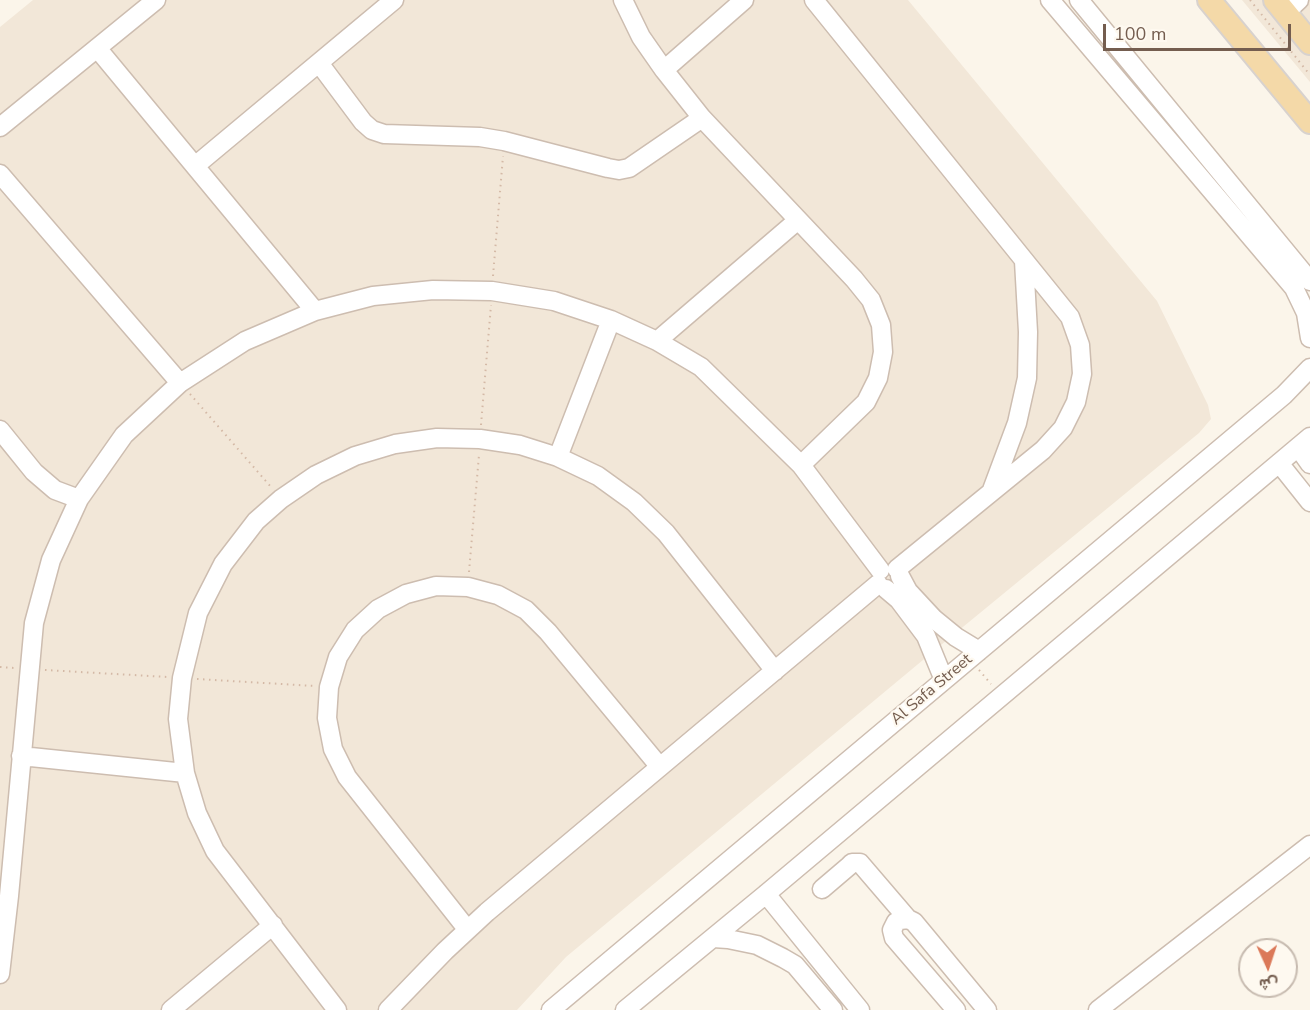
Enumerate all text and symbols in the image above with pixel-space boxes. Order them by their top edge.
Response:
scale bar [1106,12,1294,50]
text: 100 m [1114,22,1166,46]
street label: Al Safa Street [887,650,977,730]
north arrow [1238,938,1298,998]
text: ش [1259,972,1279,995]

